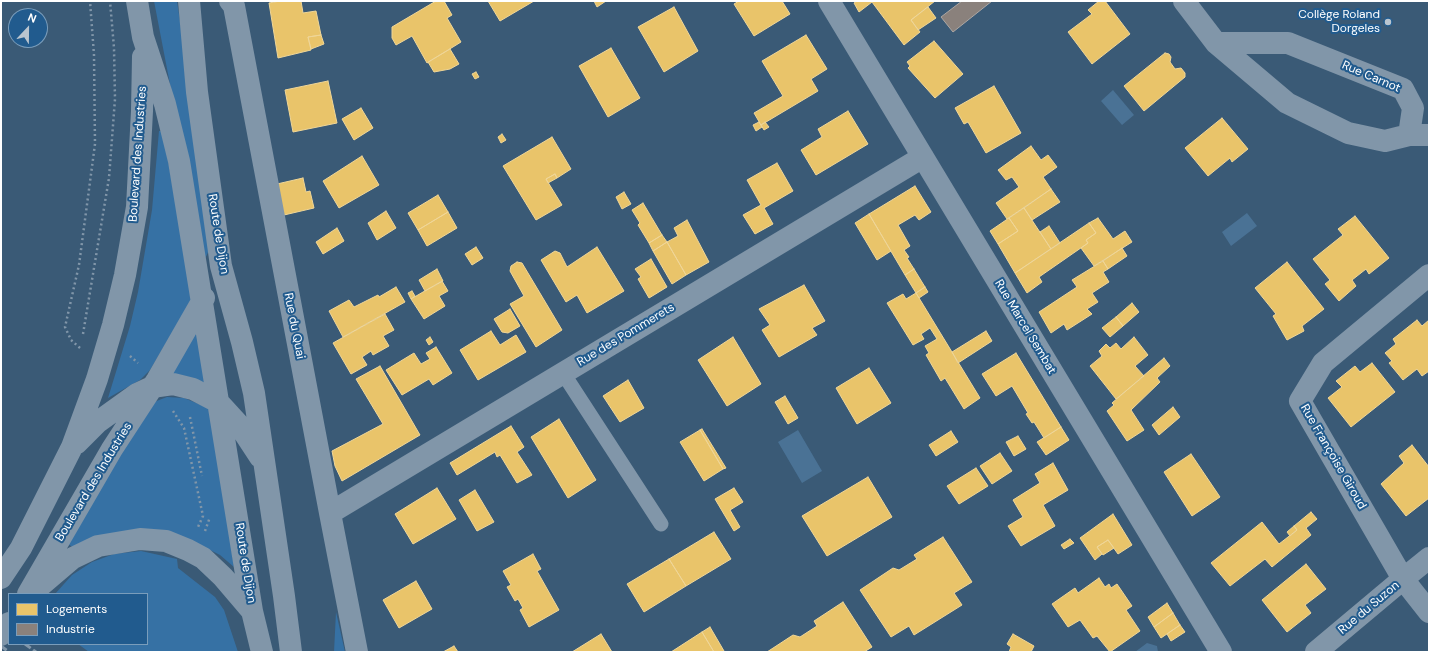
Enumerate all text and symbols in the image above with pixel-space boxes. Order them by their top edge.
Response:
north arrow [8,8,48,48]
place label: Collège Roland Dorgeles [1298,8,1380,36]
text: N [26,10,38,26]
marker: Collège Roland Dorgeles [1383,17,1393,27]
street label: Rue Carnot [1340,58,1402,96]
street label: Boulevard des Industries [126,86,150,222]
street label: Route de Dijon [205,193,231,275]
street label: Rue Marcel Sembat [991,277,1059,377]
street label: Rue du Quai [281,292,307,360]
street label: Rue des Pommerets [575,300,677,370]
street label: Rue Françoise Giroud [1297,402,1369,512]
street label: Boulevard des Industries [53,420,135,544]
street label: Route de Dijon [232,522,258,604]
street label: Rue du Suzon [1336,578,1402,638]
legend [8,593,148,645]
text: Logements [46,601,107,617]
text: Industrie [46,621,95,637]

